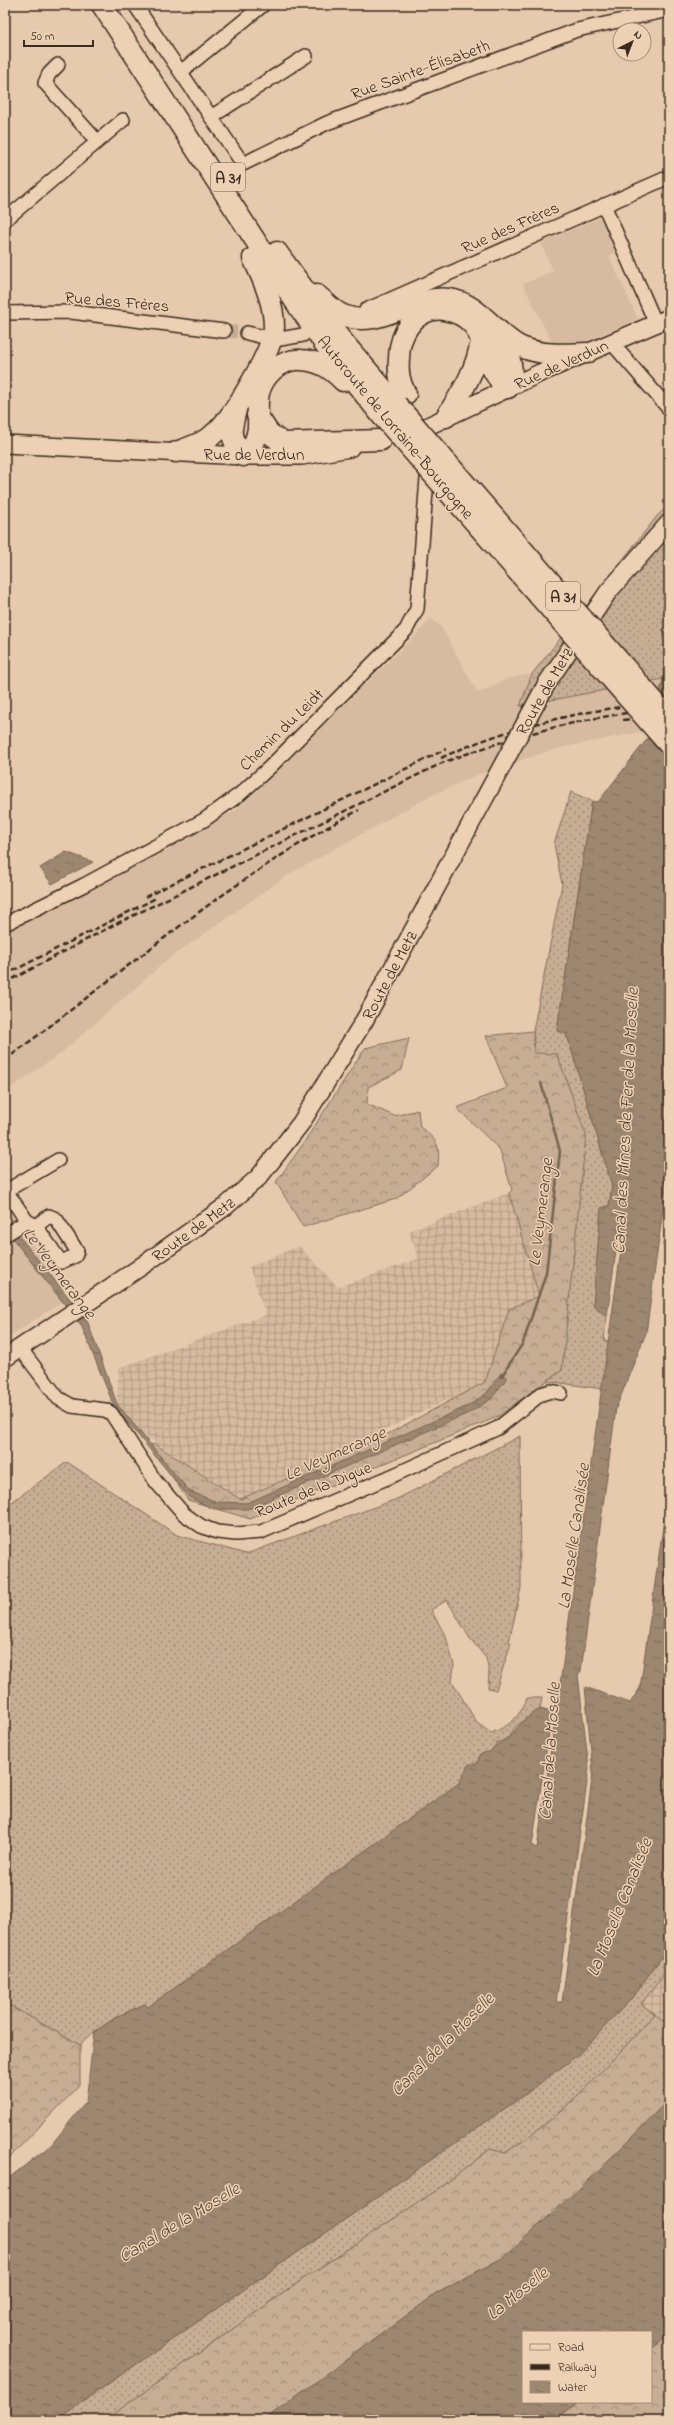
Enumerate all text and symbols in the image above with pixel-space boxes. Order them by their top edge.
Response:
scale bar [24,22,93,48]
north arrow [612,22,652,62]
text: N [630,27,646,44]
text: 50 m [30,28,54,46]
street label: Rue Sainte-Élisabeth [347,34,494,107]
road number: A 31 [211,163,245,191]
street label: Rue des Frères [458,196,564,261]
street label: Rue des Frères [63,285,170,320]
street label: Autoroute de Lorraine-Bourgogne [309,331,480,527]
street label: Rue de Verdun [510,333,613,397]
street label: Rue de Verdun [204,443,304,468]
road number: A 31 [546,582,580,610]
street label: Route de Metz [510,642,581,740]
street label: Chemin du Leidt [234,683,330,777]
street label: Route de Metz [356,926,425,1025]
water label: Canal des Mines de Fer de la Moselle [607,986,647,1255]
water label: Le Veymerange [522,1156,562,1267]
street label: Route de Metz [147,1191,241,1269]
water label: Le Veymerange [15,1223,102,1326]
water label: Le Veymerange [281,1421,391,1489]
street label: Route de la Digue [252,1455,377,1527]
water label: La Moselle Canalisée [552,1461,598,1611]
water label: Canal de la Moselle [533,1681,569,1821]
water label: La Moselle Canalisée [581,1834,661,1981]
water label: Canal de la Moselle [386,1987,502,2103]
water label: Canal de la Moselle [114,2177,246,2270]
water label: La Moselle [482,2261,555,2327]
legend [522,2331,652,2403]
text: Road [558,2339,584,2357]
text: Railway [558,2359,597,2378]
text: Water [558,2379,587,2397]

